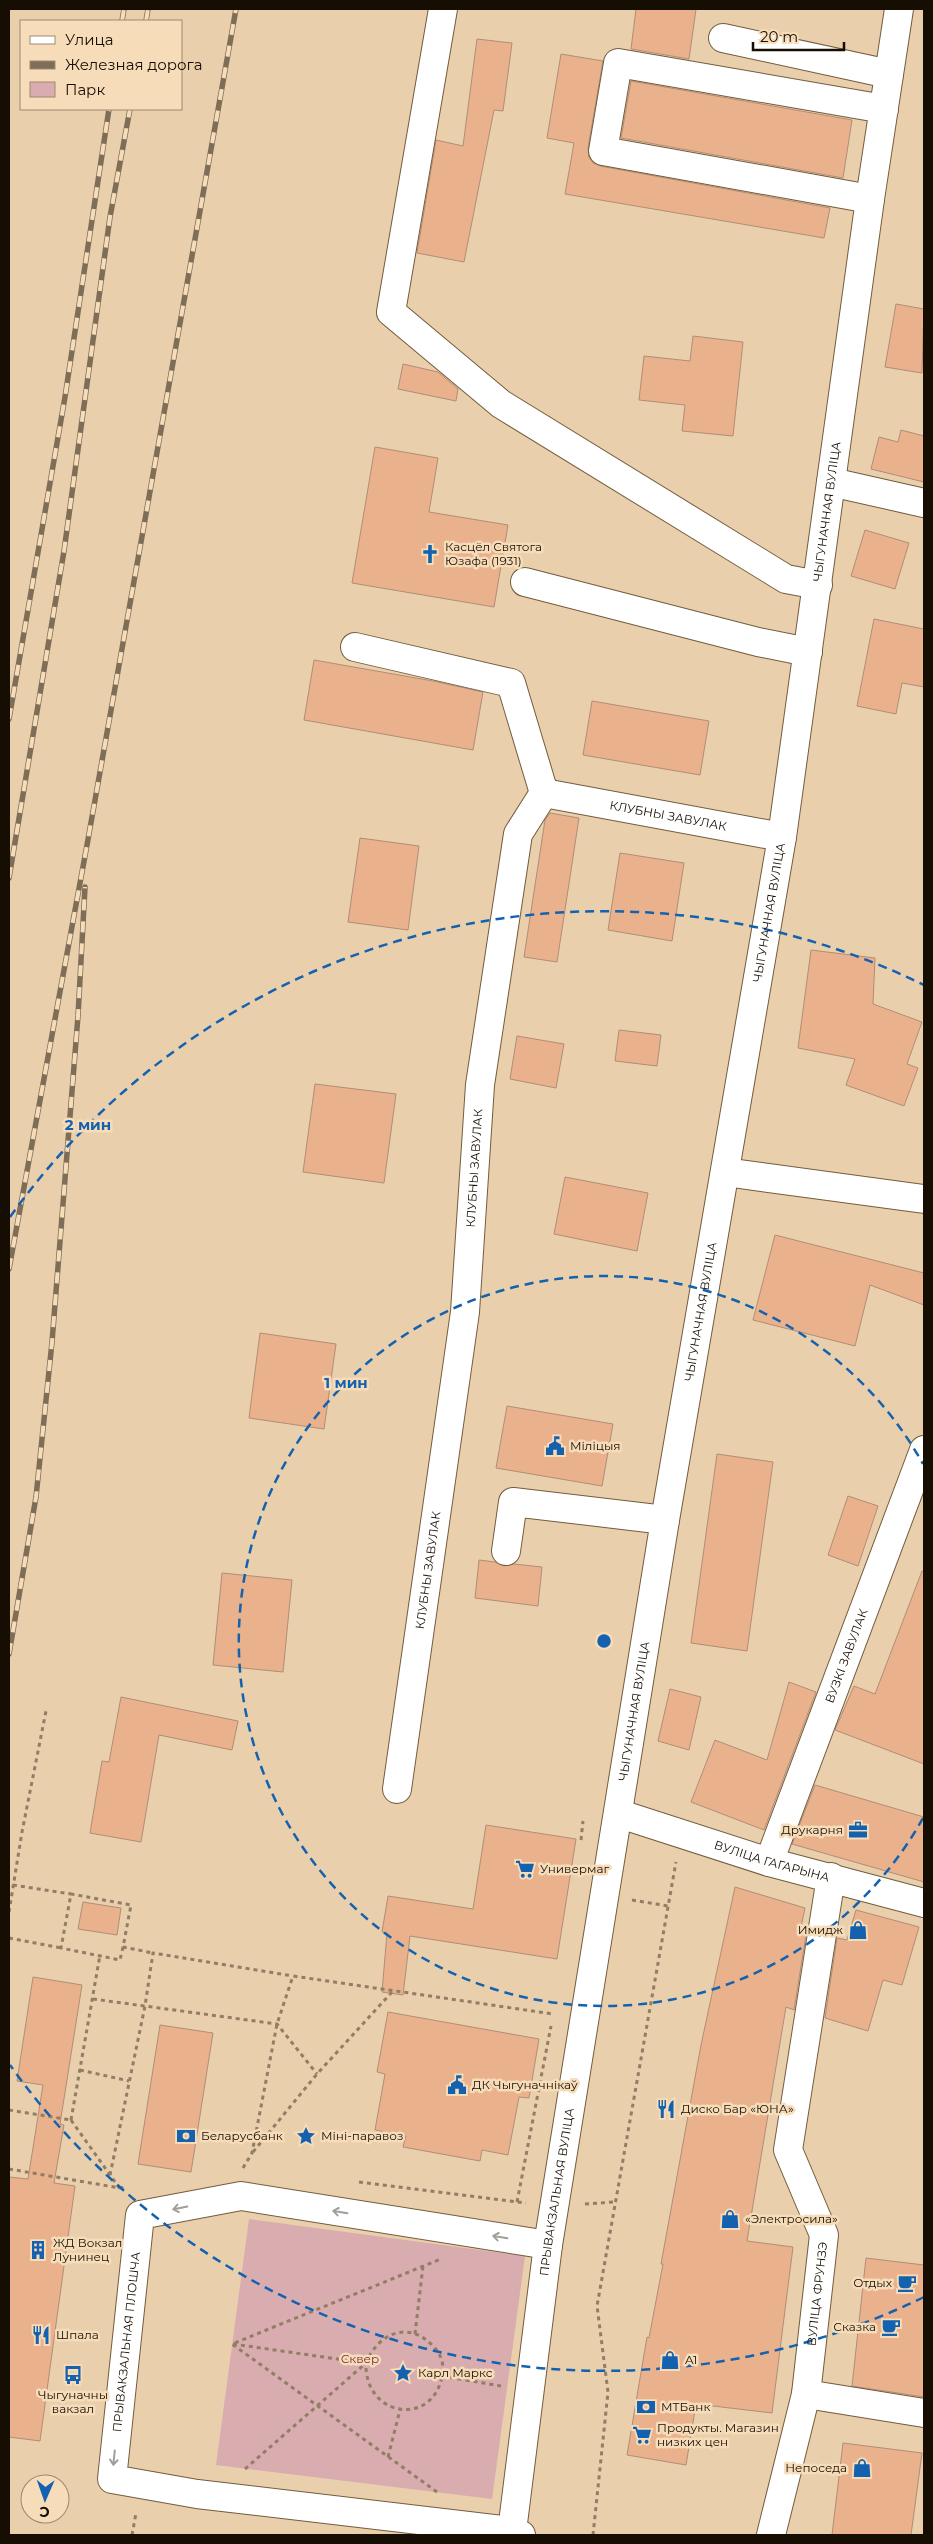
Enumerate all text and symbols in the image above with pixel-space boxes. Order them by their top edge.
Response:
legend [20,20,182,110]
scale bar [753,20,844,52]
text: 20 m [760,27,798,46]
text: Улица [65,30,113,49]
text: Железная дорога [65,55,202,74]
text: Парк [65,80,105,99]
street label: ЧЫГУНАЧНАЯ ВУЛІЦА [809,441,843,582]
place label: Касцёл Святога Юзафа (1931) [445,539,542,568]
church icon: Касцёл Святога Юзафа (1931) [419,543,441,565]
street label: КЛУБНЫ ЗАВУЛАК [608,797,729,834]
street label: ЧЫГУНАЧНАЯ ВУЛІЦА [749,842,788,983]
street label: КЛУБНЫ ЗАВУЛАК [463,1108,485,1228]
text: 2 мин [65,1115,111,1134]
street label: ЧЫГУНАЧНАЯ ВУЛІЦА [681,1241,719,1382]
text: 1 мин [324,1373,368,1392]
public building icon: Міліцыя [544,1435,566,1457]
place label: Міліцыя [570,1438,621,1453]
street label: КЛУБНЫ ЗАВУЛАК [412,1510,444,1630]
street label: ВУЗКІ ЗАВУЛАК [821,1606,871,1705]
centre of rings [595,1632,613,1650]
street label: ЧЫГУНАЧНАЯ ВУЛІЦА [615,1640,652,1782]
office icon: Друкарня [847,1819,869,1841]
place label: Друкарня [781,1822,843,1837]
street label: ВУЛІЦА ГАГАРЫНА [712,1837,831,1885]
supermarket icon: Универмаг [514,1858,536,1880]
place label: Универмаг [540,1861,610,1876]
shop icon: Имидж [847,1919,869,1941]
place label: Имидж [798,1922,843,1937]
public building icon: ДК Чыгуначнікаў [446,2074,468,2096]
place label: ДК Чыгуначнікаў [472,2077,578,2092]
restaurant icon: Диско Бар «ЮНА» [655,2098,677,2120]
place label: Диско Бар «ЮНА» [681,2101,794,2116]
street label: ПРЫВАКЗАЛЬНАЯ ВУЛІЦА [536,2107,577,2277]
bank icon: Беларусбанк [175,2125,197,2147]
place icon: Міні-паравоз [295,2125,317,2147]
place label: Беларусбанк [201,2128,283,2143]
place label: Міні-паравоз [321,2128,403,2143]
one-way arrow [172,2203,188,2213]
one-way arrow [332,2207,348,2217]
shop icon: «Электросила» [719,2208,741,2230]
place label: «Электросила» [745,2211,838,2226]
one-way arrow [493,2232,509,2242]
place label: ЖД Вокзал Лунинец [53,2235,122,2264]
building icon: ЖД Вокзал Лунинец [27,2239,49,2261]
street label: ВУЛІЦА ФРУНЗЭ [803,2241,830,2347]
street label: ПРЫВАКЗАЛЬНАЯ ПЛОШЧА [109,2251,143,2433]
cafe icon: Отдых [896,2272,918,2294]
place label: Отдых [853,2275,893,2290]
cafe icon: Сказка [880,2316,902,2338]
place label: Сказка [833,2319,876,2334]
restaurant icon: Шпала [30,2324,52,2346]
place label: Шпала [56,2327,99,2342]
shop icon: A1 [659,2349,681,2371]
park label: Сквер [341,2351,379,2366]
place label: A1 [685,2352,697,2367]
place icon: Карл Маркс [392,2362,414,2384]
bus stop icon: Чыгуначны вакзал [62,2364,84,2386]
place label: Карл Маркс [418,2365,493,2380]
place label: Чыгуначны вакзал [38,2387,108,2416]
bank icon: МТБанк [635,2396,657,2418]
place label: МТБанк [661,2399,710,2414]
place label: Продукты. Магазин низких цен [657,2420,779,2449]
supermarket icon: Продукты. Магазин низких цен [631,2424,653,2446]
one-way arrow [109,2450,119,2466]
shop icon: Непоседа [851,2457,873,2479]
place label: Непоседа [785,2460,847,2475]
north arrow [20,2474,70,2524]
text: С [39,2503,50,2521]

